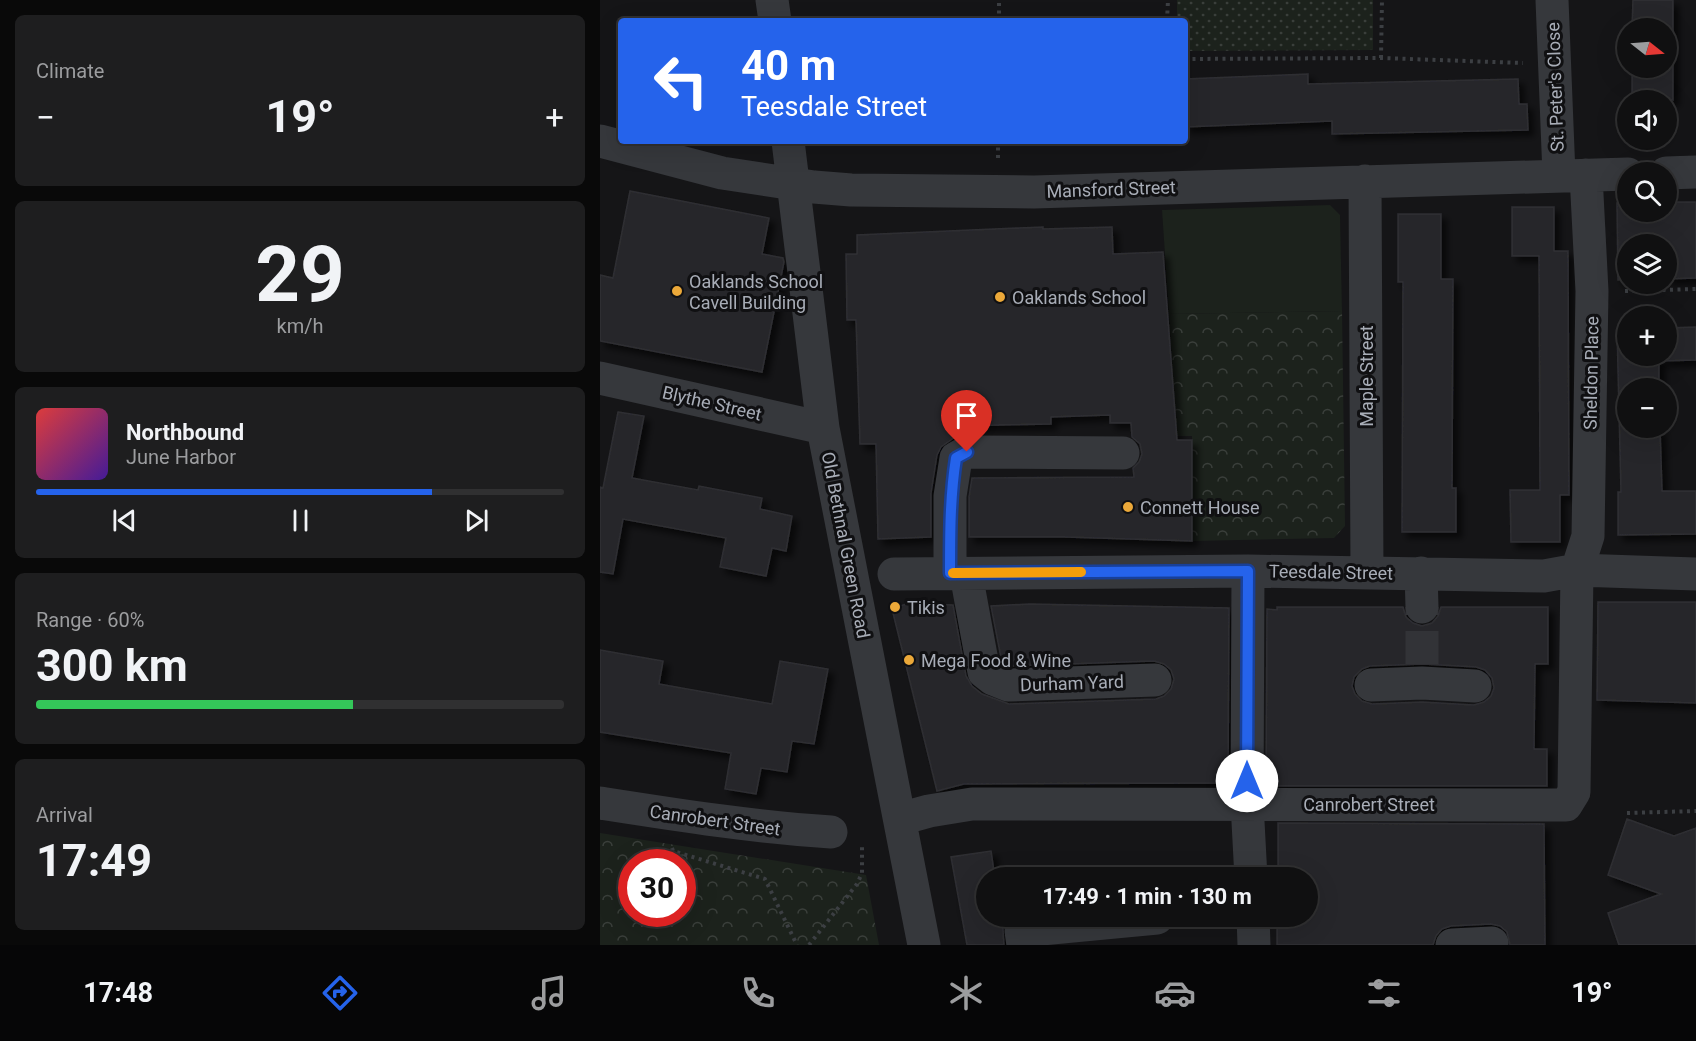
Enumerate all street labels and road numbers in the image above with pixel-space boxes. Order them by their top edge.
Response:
street label: St. Peter's Close [1542,22,1568,152]
street label: Mansford Street [1046,176,1176,202]
street label: Sheldon Place [1580,316,1602,430]
street label: Maple Street [1356,325,1377,427]
street label: Blythe Street [660,381,764,425]
street label: Old Bethnal Green Road [818,450,874,640]
street label: Teesdale Street [1269,560,1393,584]
street label: Durham Yard [1020,671,1124,695]
street label: Canrobert Street [1303,794,1435,815]
street label: Canrobert Street [648,800,782,840]

